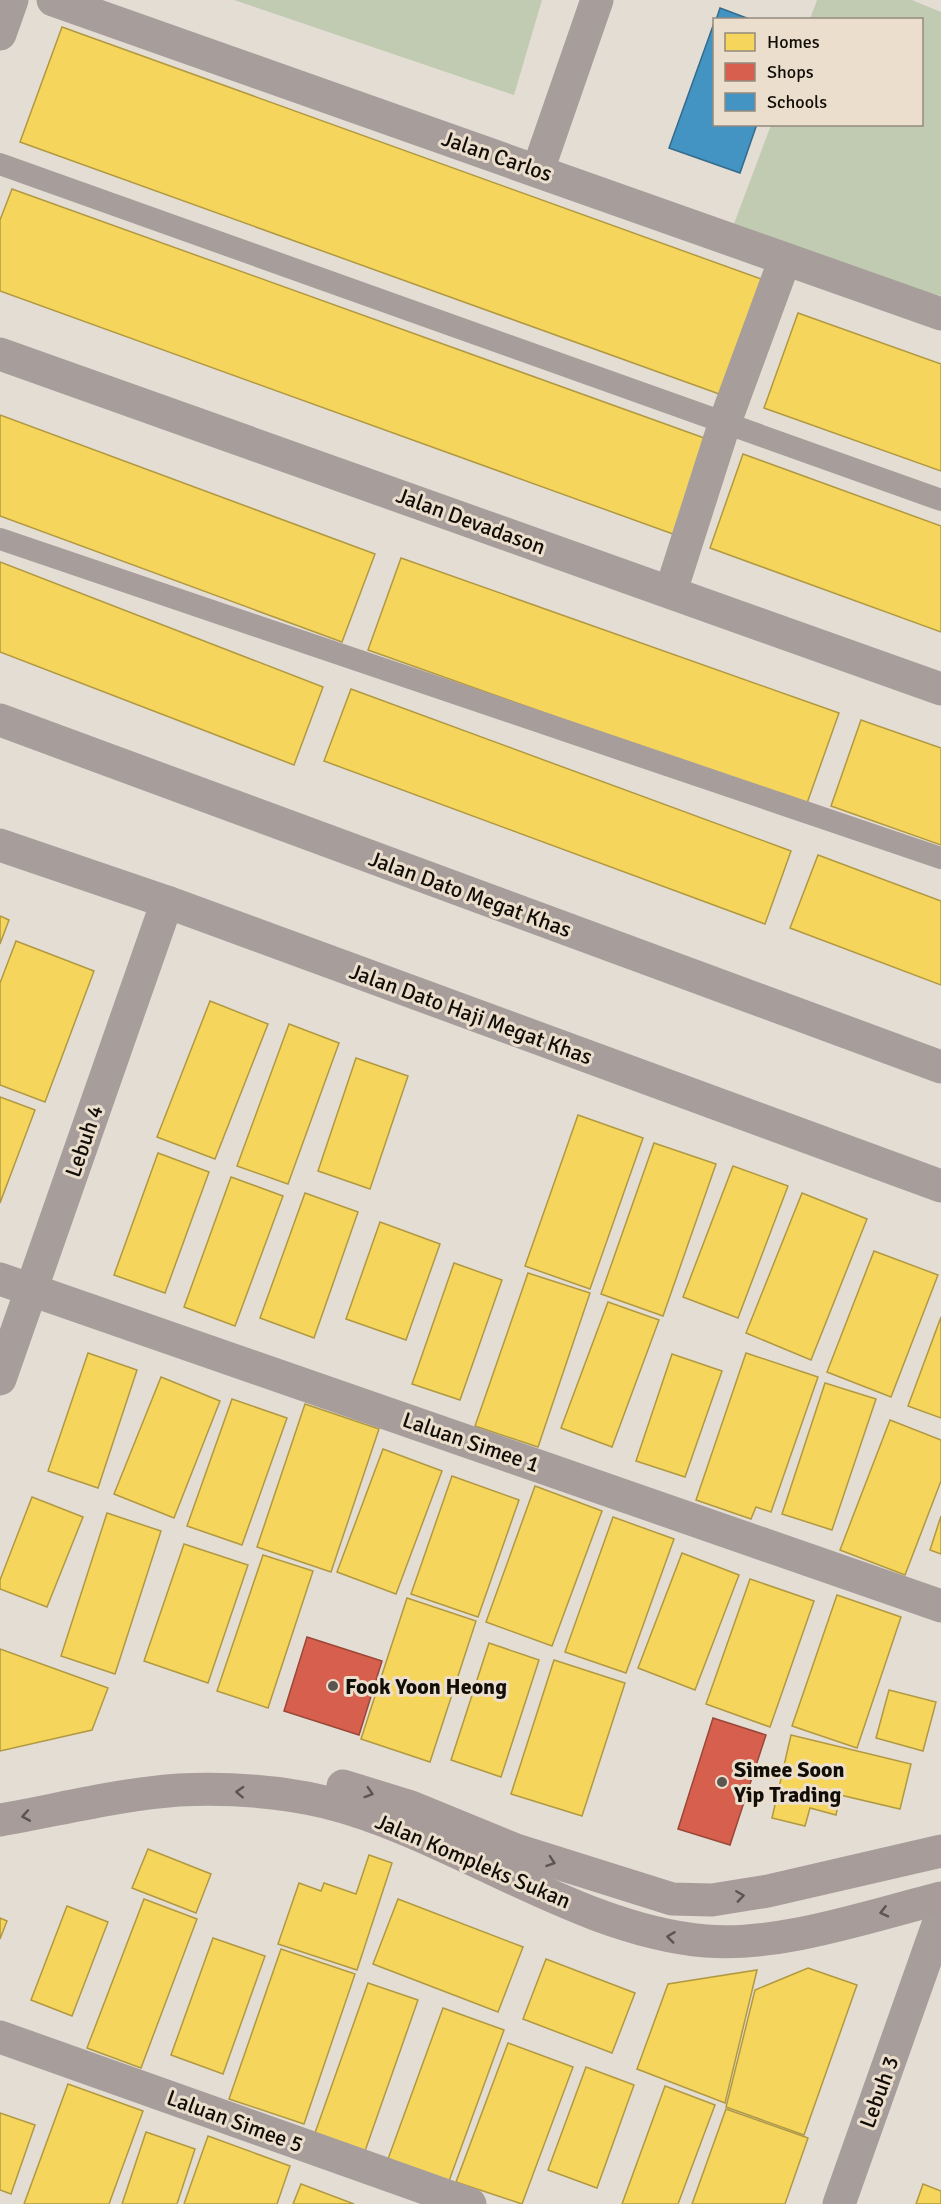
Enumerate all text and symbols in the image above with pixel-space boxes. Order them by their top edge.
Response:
legend [713,18,923,126]
text: Homes [767,31,820,53]
text: Shops [767,61,814,83]
text: Schools [767,91,827,113]
street label: Jalan Carlos [438,125,556,187]
street label: Jalan Devadason [393,481,549,561]
street label: Jalan Dato Megat Khas [365,845,575,943]
street label: Jalan Dato Haji Megat Khas [346,957,596,1071]
street label: Lebuh 4 [59,1101,109,1181]
street label: Laluan Simee 1 [399,1406,543,1478]
place label: Fook Yoon Heong [345,1673,507,1700]
marker: Fook Yoon Heong [326,1679,340,1693]
place label: Simee Soon Yip Trading [733,1756,845,1808]
marker: Simee Soon Yip Trading [715,1775,729,1789]
one-way arrow [235,1786,244,1799]
one-way arrow [363,1786,374,1799]
street label: Jalan Kompleks Sukan [371,1808,575,1914]
one-way arrow [21,1809,30,1821]
one-way arrow [545,1855,556,1868]
one-way arrow [736,1890,745,1902]
one-way arrow [879,1904,889,1917]
one-way arrow [667,1931,676,1943]
street label: Lebuh 3 [854,2052,904,2132]
street label: Laluan Simee 5 [163,2084,307,2158]

